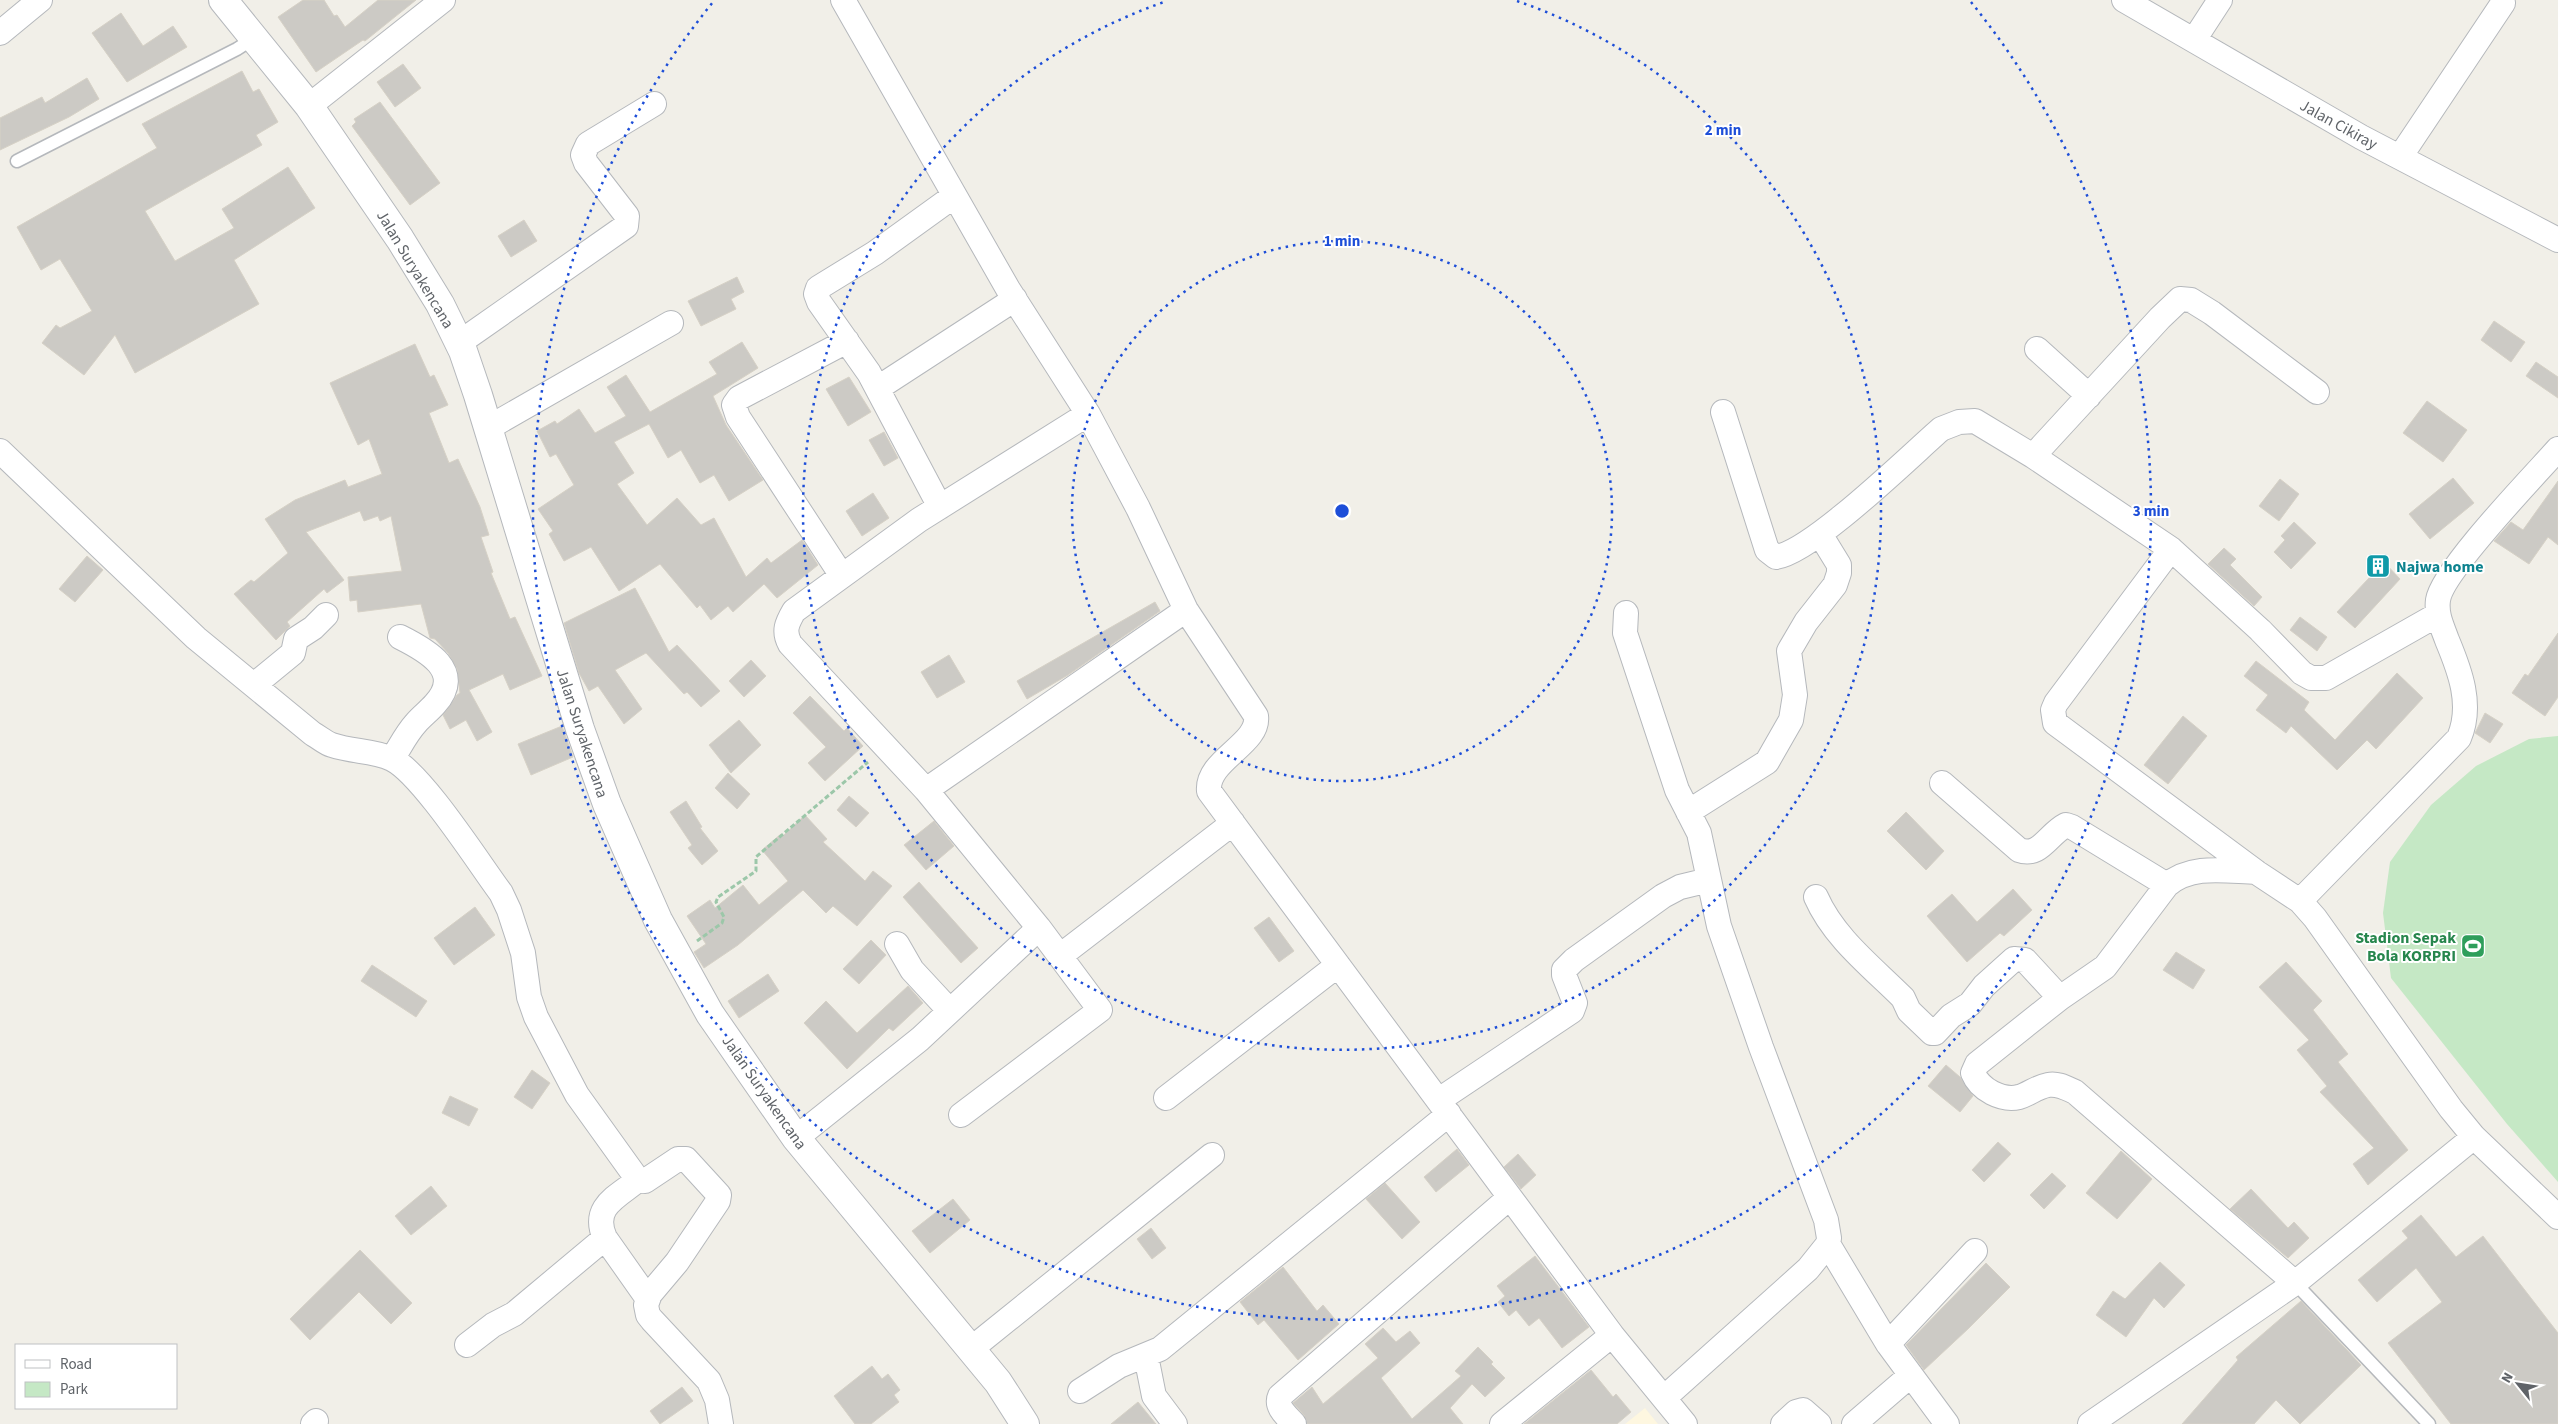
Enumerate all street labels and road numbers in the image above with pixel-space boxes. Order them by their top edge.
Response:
street label: Jalan Cikiray [2296,95,2382,155]
street label: Jalan Suryakencana [371,206,459,333]
street label: Jalan Suryakencana [551,666,613,801]
street label: Jalan Suryakencana [717,1031,812,1154]

